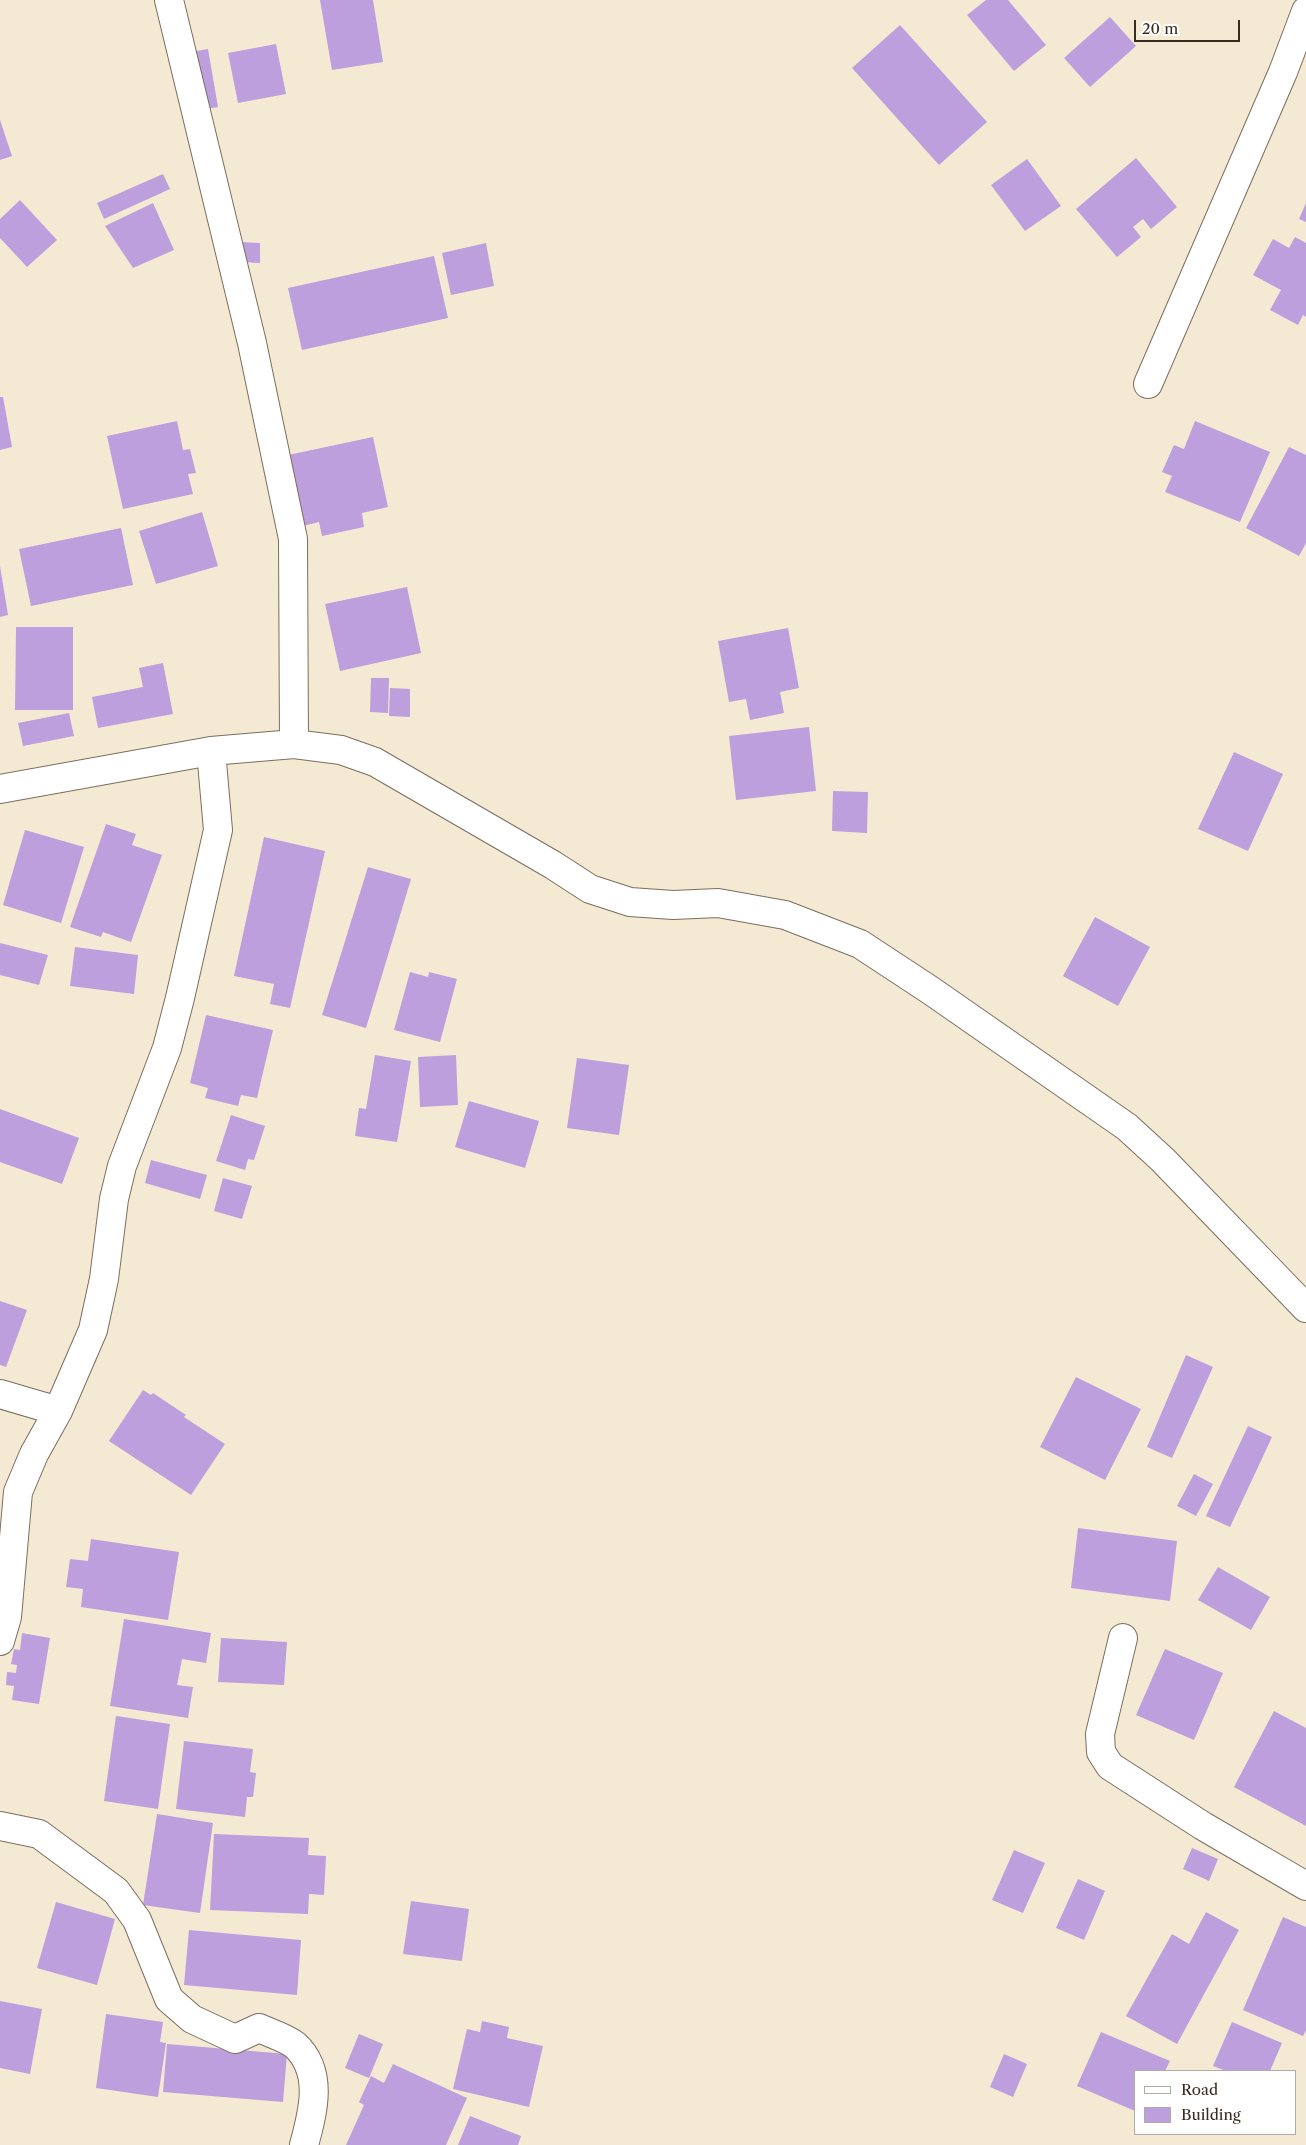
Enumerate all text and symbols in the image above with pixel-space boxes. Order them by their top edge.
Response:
scale bar [1136,10,1242,42]
text: 20 m [1142,19,1178,38]
legend [1134,2070,1296,2135]
text: Road [1181,2080,1218,2099]
text: Building [1181,2105,1241,2124]

